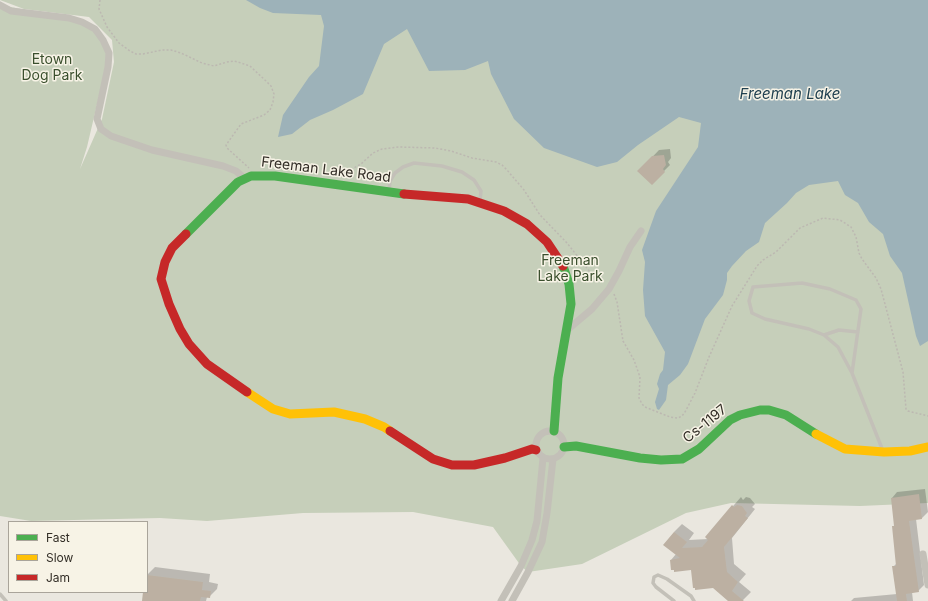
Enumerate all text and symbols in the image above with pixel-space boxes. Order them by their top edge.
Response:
park label: Etown Dog Park [22,52,82,84]
water label: Freeman Lake [740,85,840,103]
street label: Freeman Lake Road [260,154,392,186]
park label: Freeman Lake Park [537,253,603,286]
street label: Cs-1197 [680,401,730,447]
legend [8,521,148,593]
text: Fast [46,530,70,545]
text: Slow [46,550,73,565]
text: Jam [46,570,70,585]

